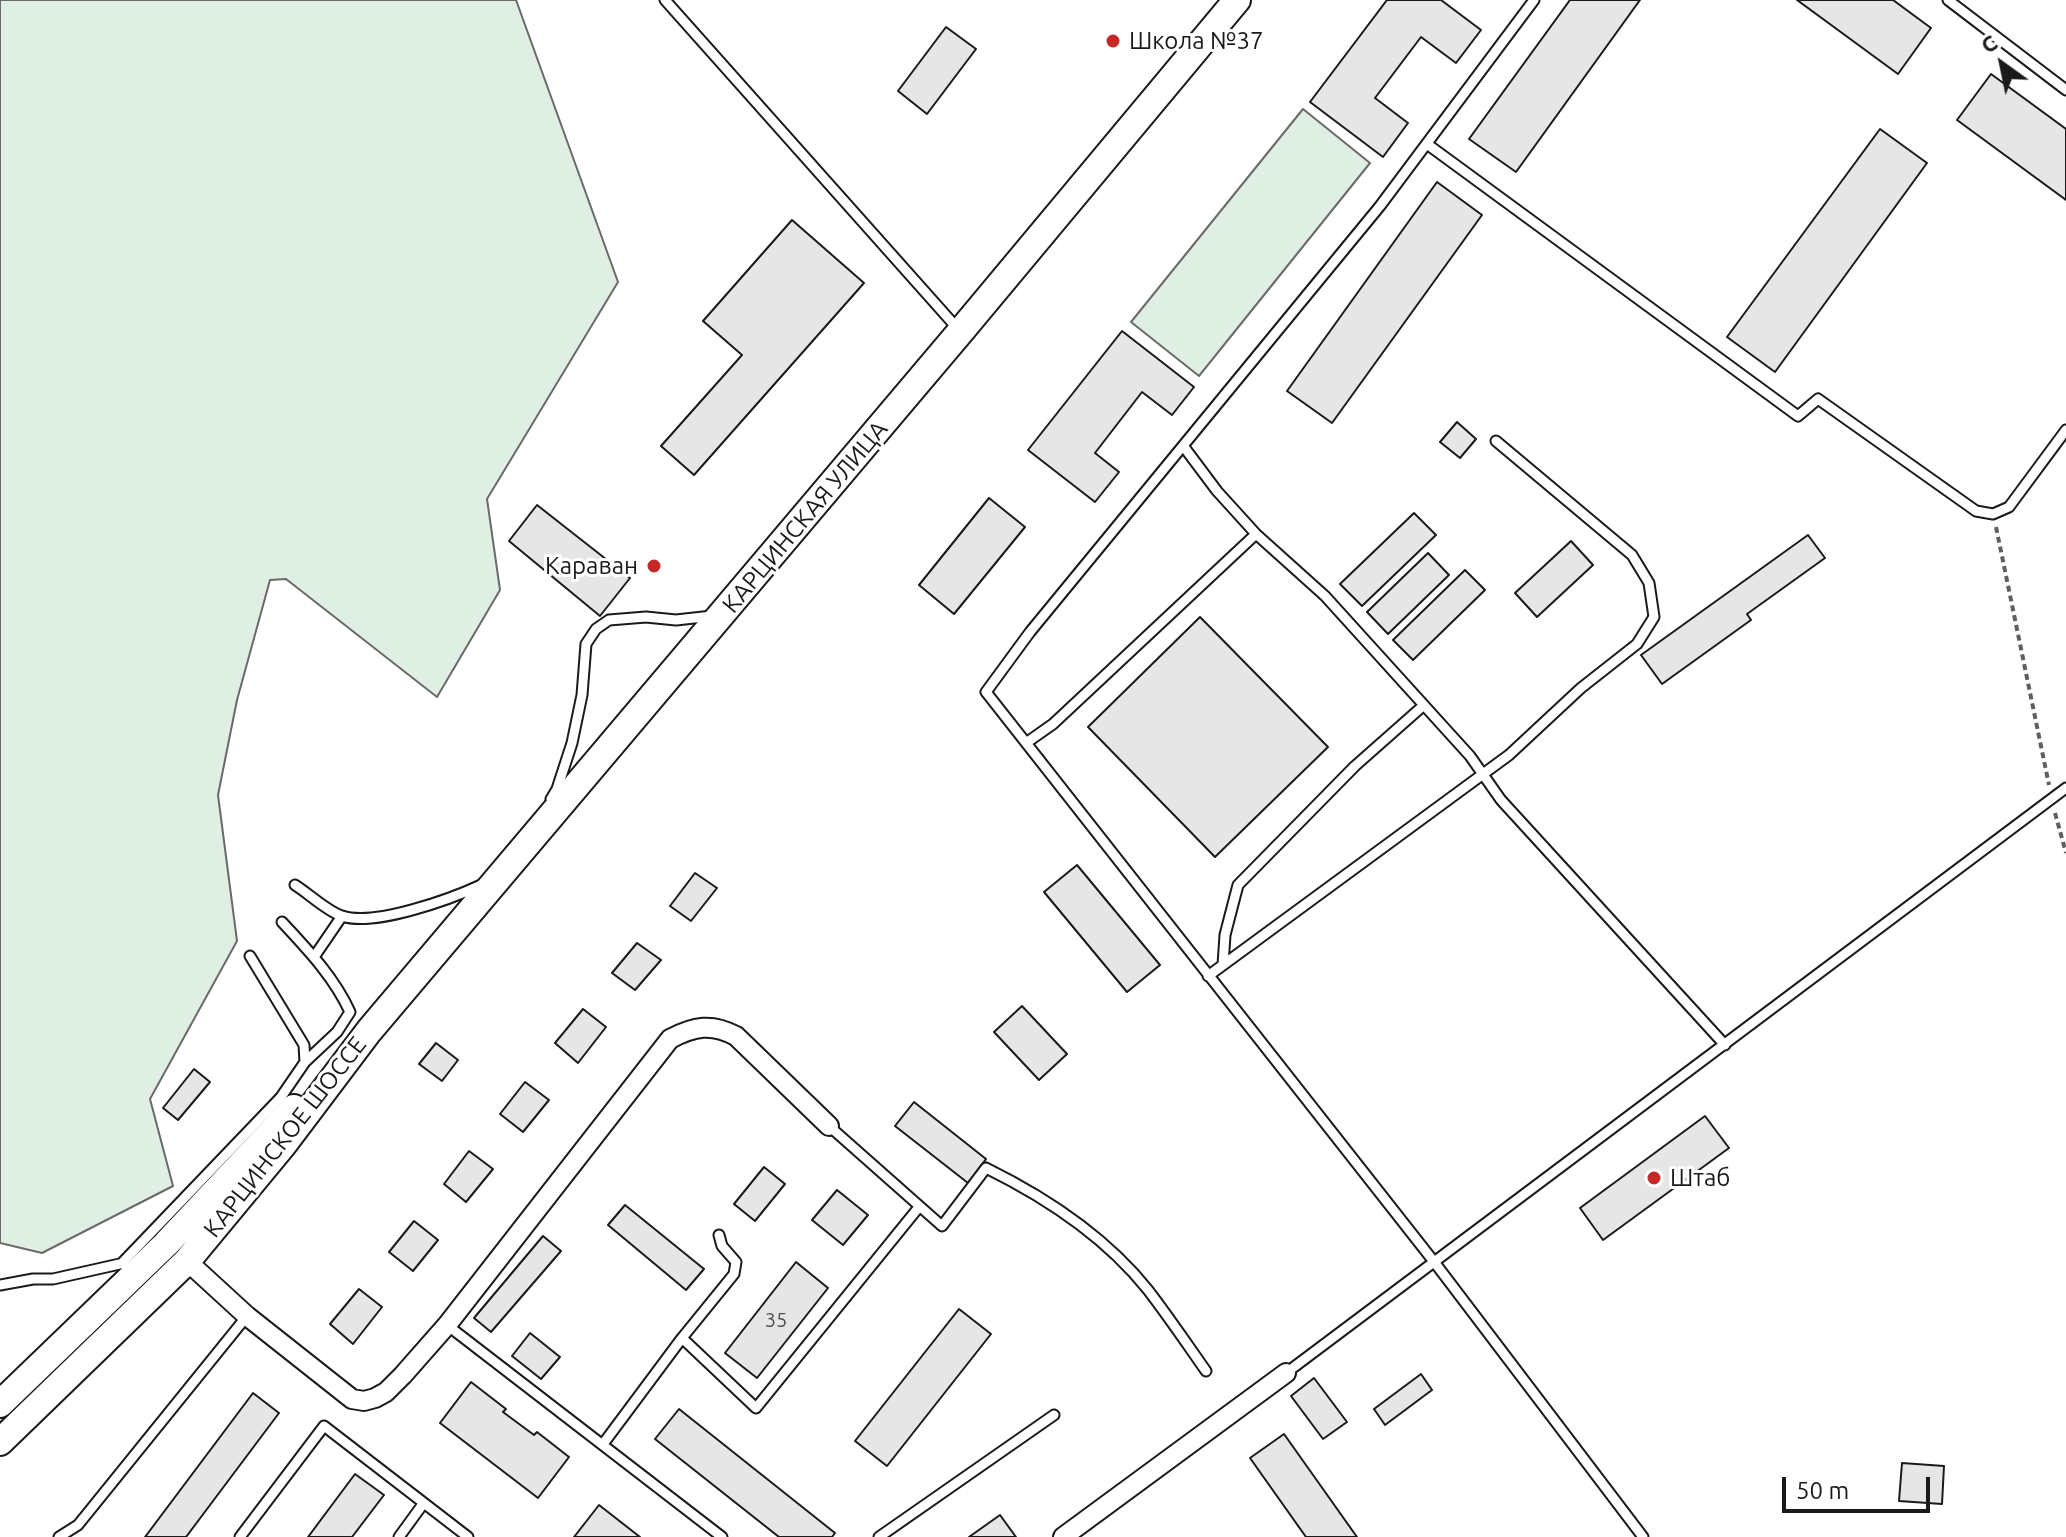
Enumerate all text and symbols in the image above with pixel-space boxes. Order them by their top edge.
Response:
north arrow [1962,24,2042,104]
place label: Школа №37 [1129,27,1264,55]
text: С [1976,29,2001,58]
marker: Школа №37 [1104,32,1122,50]
street label: КАРЦИНСКАЯ УЛИЦА [716,415,894,619]
place label: Караван [545,552,638,580]
marker: Караван [645,557,663,575]
street label: КАРЦИНСКОЕ ШОССЕ [198,1031,372,1243]
place label: Штаб [1670,1164,1730,1192]
marker: Штаб [1645,1169,1663,1187]
house number: 35 [765,1308,787,1332]
scale bar [1786,1461,1934,1511]
text: 50 m [1796,1477,1849,1504]

